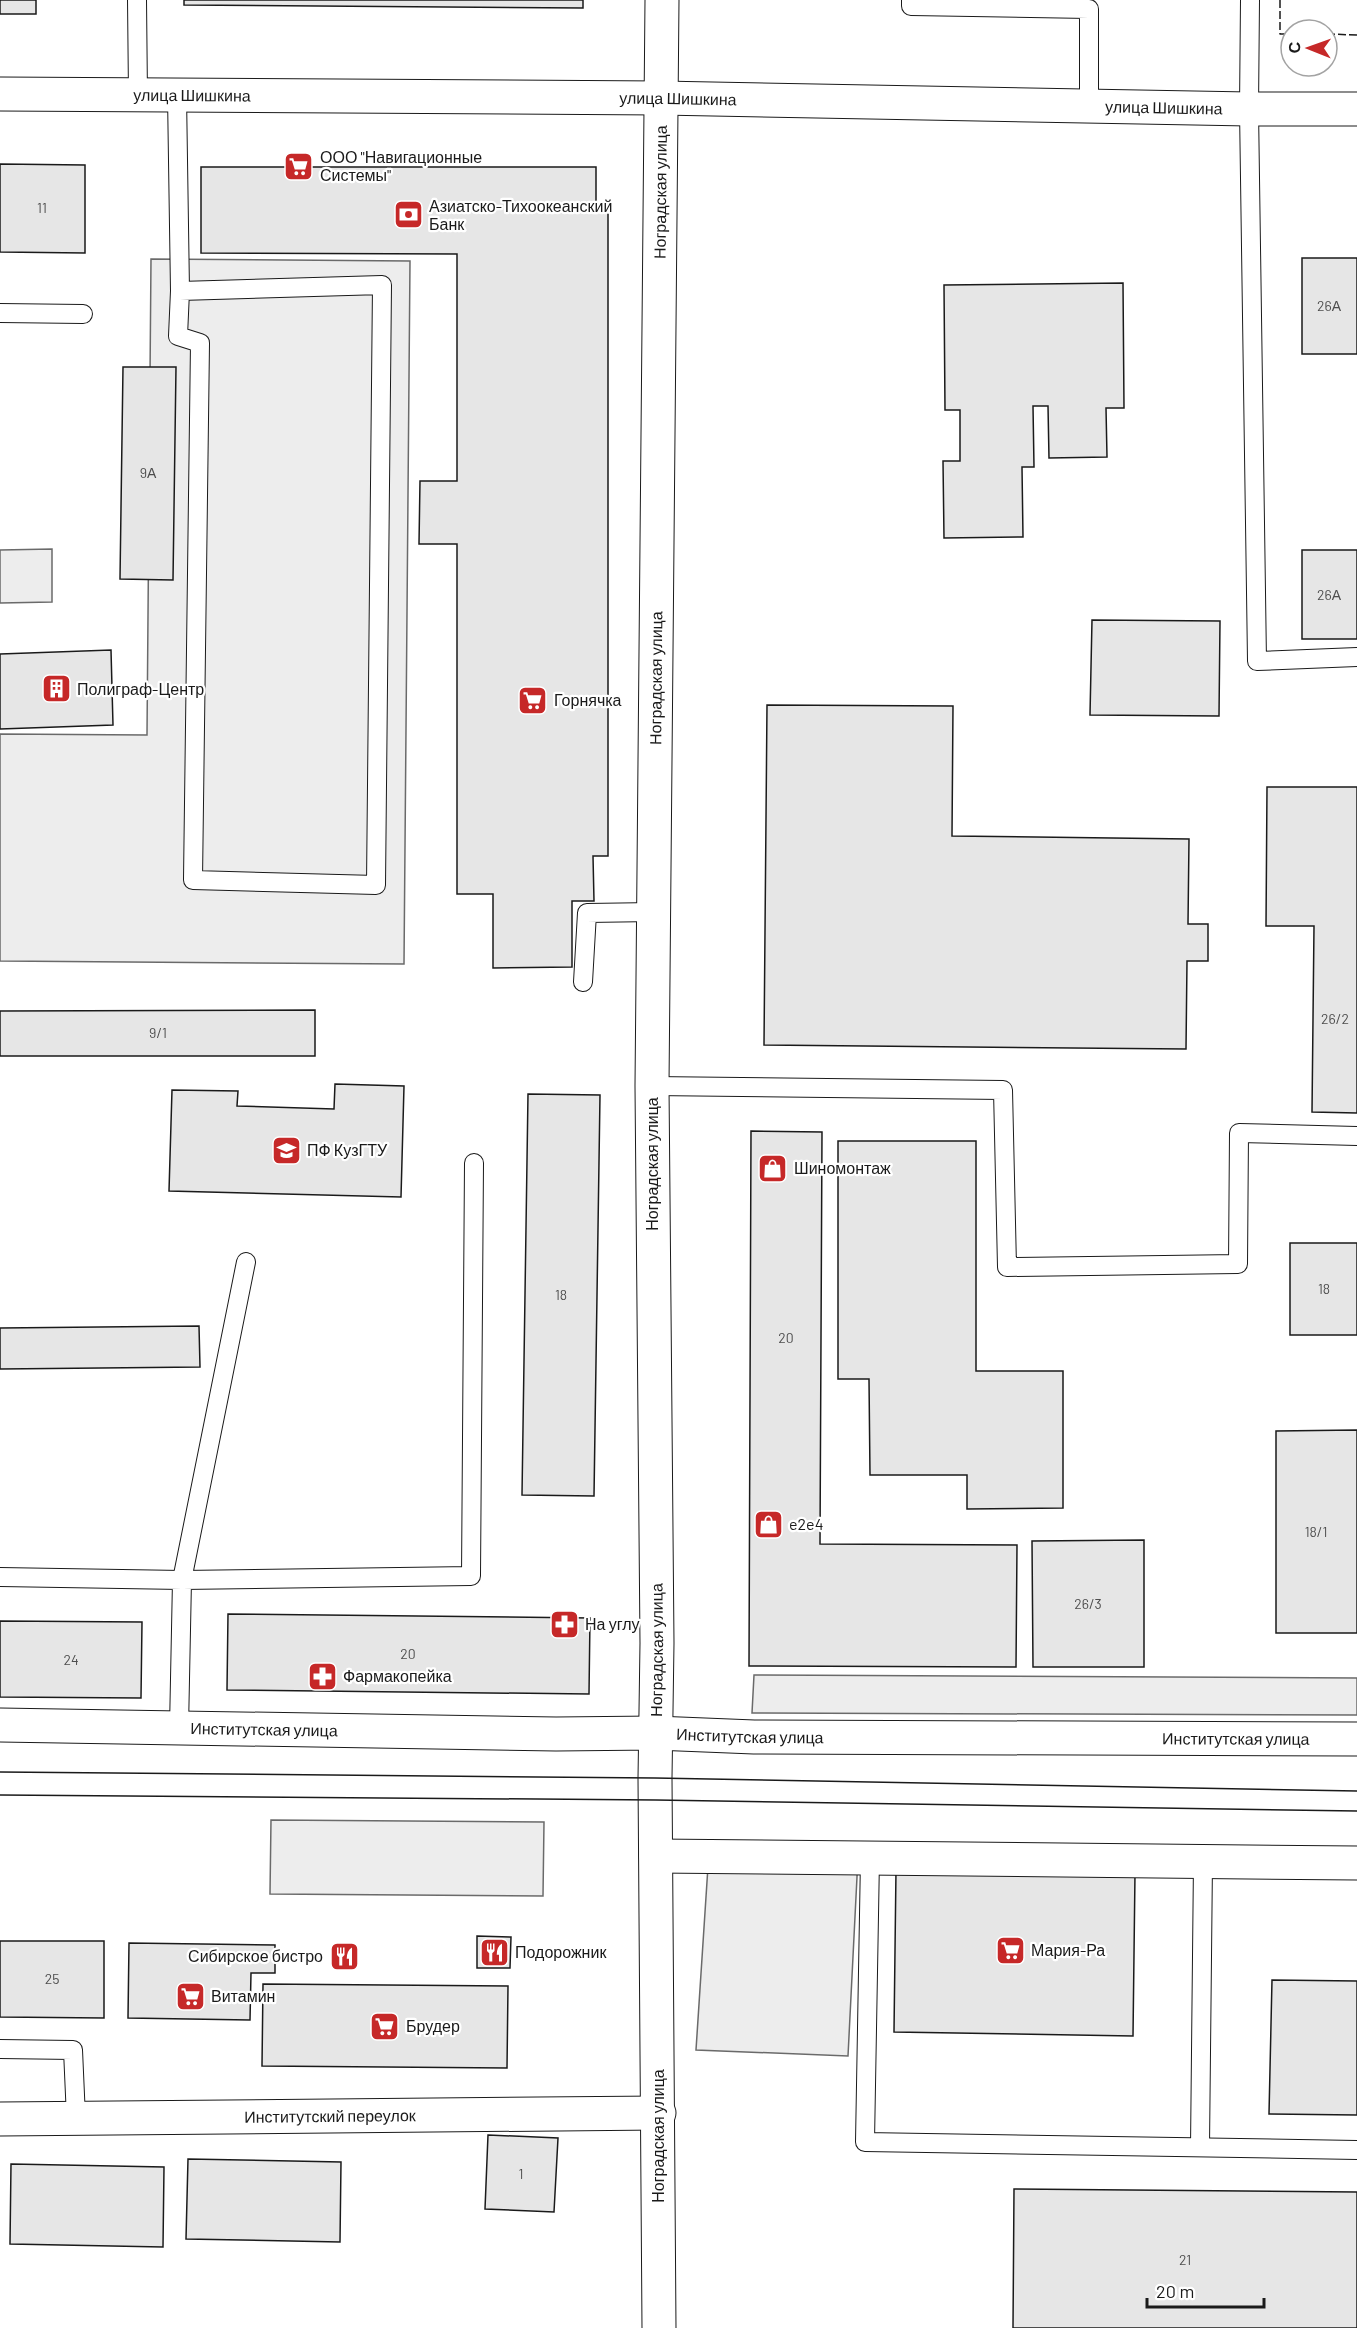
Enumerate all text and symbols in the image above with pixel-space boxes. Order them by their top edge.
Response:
north arrow [1279,18,1339,78]
text: С [1284,41,1303,54]
street label: улица Шишкина [133,85,251,105]
street label: улица Шишкина [619,88,737,108]
street label: улица Шишкина [1105,96,1223,118]
street label: Ноградская улица [650,125,670,259]
place label: ООО "Навигационные Системы" [320,147,482,184]
supermarket icon: ООО "Навигационные Системы" [283,150,315,182]
place label: Азиатско-Тихоокеанский Банк [429,196,612,233]
house number: 11 [37,199,47,216]
bank icon: Азиатско-Тихоокеанский Банк [392,199,424,231]
house number: 26А [1317,297,1342,314]
house number: 9А [140,464,157,481]
house number: 26А [1317,586,1342,603]
street label: Ноградская улица [645,611,665,745]
building icon: Полиграф-Центр [40,673,72,705]
place label: Полиграф-Центр [77,679,204,698]
supermarket icon: Горнячка [517,684,549,716]
place label: Горнячка [554,690,622,709]
house number: 26/2 [1321,1010,1349,1027]
house number: 9/1 [149,1024,167,1041]
street label: Ноградская улица [642,1097,661,1231]
school or university icon: ПФ КузГТУ [270,1134,302,1166]
place label: ПФ КузГТУ [307,1140,388,1159]
shop icon: Шиномонтаж [757,1152,789,1184]
place label: Шиномонтаж [794,1158,891,1177]
house number: 18 [1318,1280,1330,1297]
house number: 18 [555,1286,567,1303]
house number: 20 [778,1329,794,1346]
shop icon: e2e4 [752,1508,784,1540]
place label: e2e4 [789,1514,823,1533]
house number: 18/1 [1305,1523,1327,1540]
street label: Ноградская улица [646,1583,666,1717]
house number: 26/3 [1074,1595,1102,1612]
pharmacy icon: На углу [548,1608,580,1640]
place label: На углу [585,1614,639,1633]
house number: 20 [400,1645,416,1662]
house number: 24 [63,1651,79,1668]
pharmacy icon: Фармакопейка [306,1660,338,1692]
place label: Фармакопейка [343,1666,452,1685]
street label: Институтская улица [190,1718,338,1739]
street label: Институтская улица [676,1724,824,1746]
street label: Институтская улица [1162,1728,1310,1748]
supermarket icon: Мария-Ра [994,1934,1026,1966]
restaurant icon: Подорожник [478,1936,510,1968]
restaurant icon: Сибирское бистро [328,1940,360,1972]
place label: Мария-Ра [1031,1940,1105,1959]
place label: Подорожник [515,1942,607,1961]
place label: Сибирское бистро [188,1946,323,1965]
house number: 25 [45,1970,59,1987]
supermarket icon: Витамин [174,1980,206,2012]
place label: Витамин [211,1986,275,2005]
supermarket icon: Брудер [369,2010,401,2042]
place label: Брудер [406,2016,460,2035]
street label: Ноградская улица [648,2069,667,2203]
street label: Институтский переулок [244,2105,417,2126]
house number: 1 [519,2165,523,2182]
house number: 21 [1179,2251,1191,2268]
scale bar [1147,2271,1264,2309]
text: 20 m [1156,2280,1194,2302]

